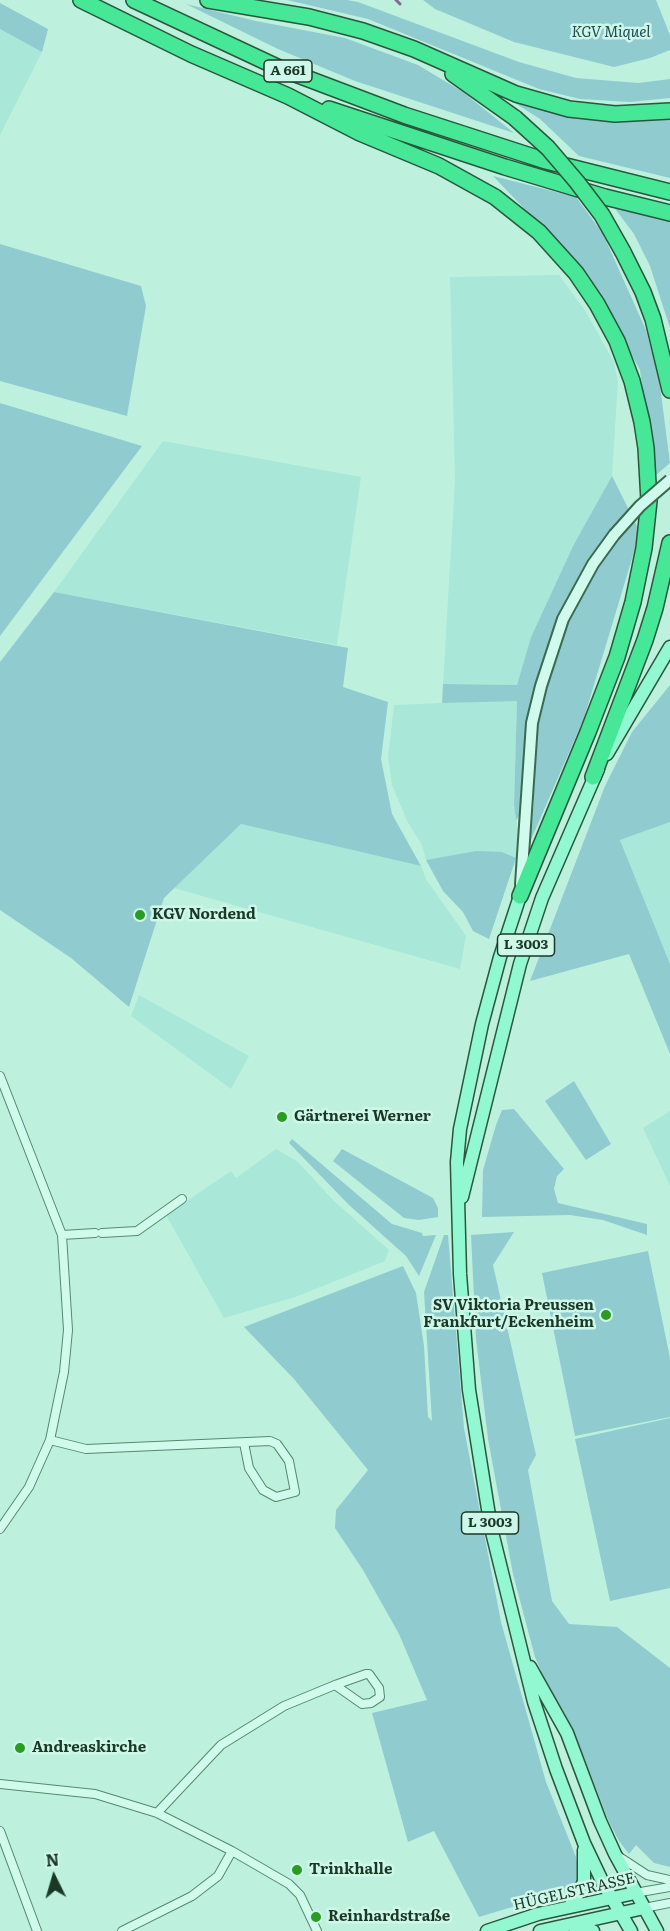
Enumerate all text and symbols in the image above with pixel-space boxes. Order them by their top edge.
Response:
park label: KGV Miquel [572,24,650,42]
road number: A 661 [264,60,312,82]
place label: KGV Nordend [152,906,256,924]
marker: KGV Nordend [133,908,147,922]
road number: L 3003 [498,934,554,956]
place label: Gärtnerei Werner [294,1108,431,1126]
marker: Gärtnerei Werner [275,1110,289,1124]
place label: SV Viktoria Preussen Frankfurt/Eckenheim [423,1297,594,1332]
marker: SV Viktoria Preussen Frankfurt/Eckenheim [599,1308,613,1322]
road number: L 3003 [462,1512,518,1534]
place label: Andreaskirche [32,1739,146,1757]
marker: Andreaskirche [13,1741,27,1755]
north arrow [24,1847,84,1907]
text: N [45,1847,60,1872]
place label: Trinkhalle [309,1861,392,1879]
marker: Trinkhalle [290,1863,304,1877]
street label: HÜGELSTRASSE [512,1869,636,1915]
place label: Reinhardstraße [328,1908,450,1926]
marker: Reinhardstraße [309,1910,323,1924]

